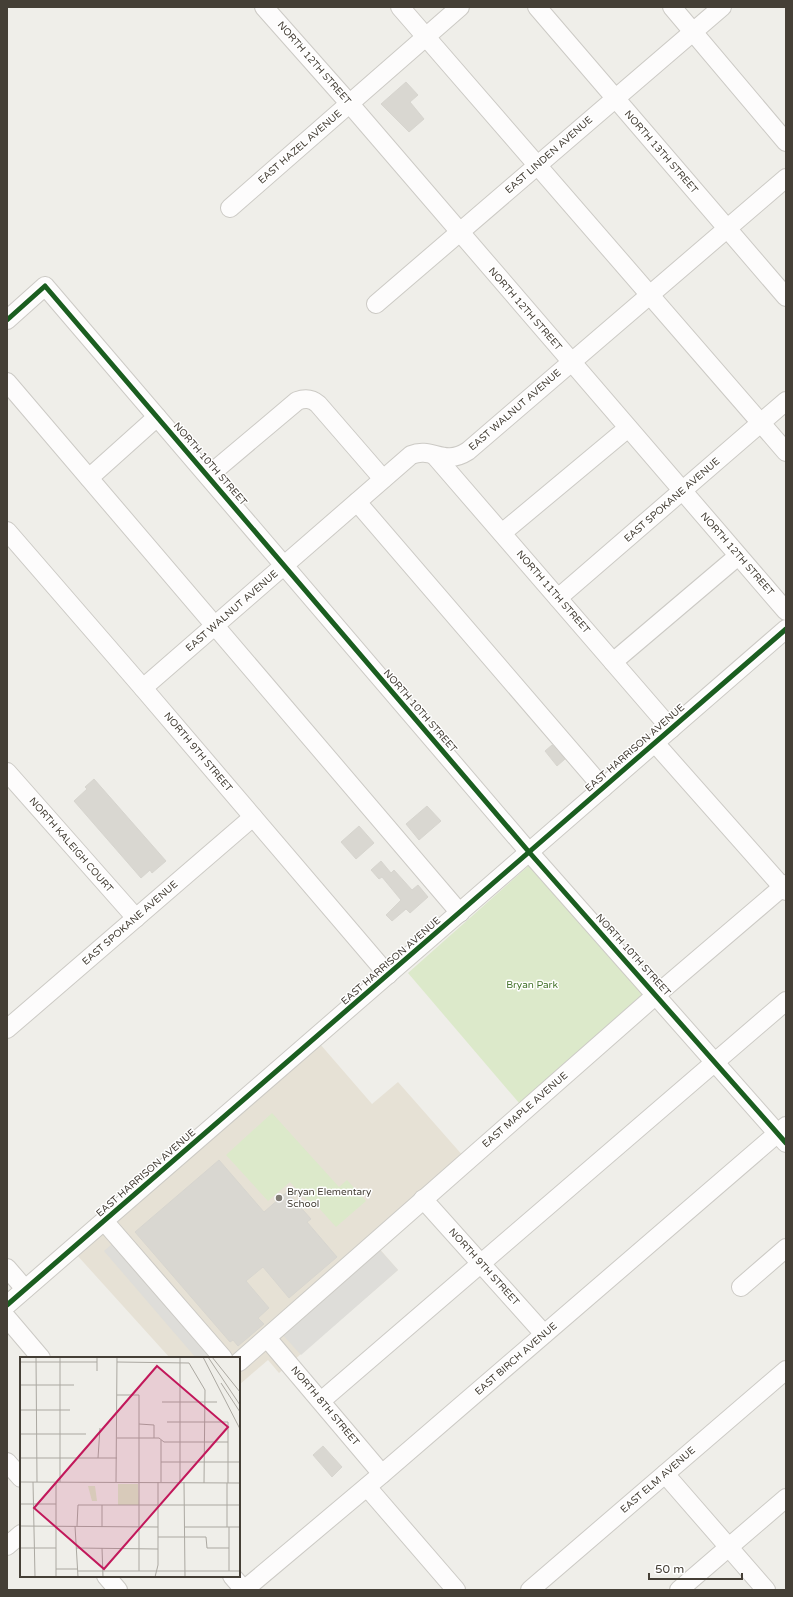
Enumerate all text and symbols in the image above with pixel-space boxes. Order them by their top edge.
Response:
street label: NORTH 12TH STREET [275,19,353,107]
street label: EAST HAZEL AVENUE [256,107,344,187]
street label: NORTH 13TH STREET [622,108,700,196]
street label: EAST LINDEN AVENUE [503,114,595,196]
street label: NORTH 12TH STREET [486,265,564,353]
street label: EAST WALNUT AVENUE [466,367,564,453]
street label: NORTH 10TH STREET [171,420,249,508]
street label: EAST SPOKANE AVENUE [622,455,722,545]
street label: NORTH 12TH STREET [698,510,776,598]
street label: NORTH 11TH STREET [514,548,592,636]
street label: EAST WALNUT AVENUE [183,568,281,654]
street label: NORTH 10TH STREET [381,667,459,755]
street label: EAST HARRISON AVENUE [583,702,687,794]
street label: NORTH 9TH STREET [161,710,235,794]
street label: NORTH KALEIGH COURT [27,795,115,895]
street label: EAST SPOKANE AVENUE [80,878,180,968]
street label: NORTH 10TH STREET [593,912,673,998]
street label: EAST HARRISON AVENUE [339,915,443,1007]
park label: Bryan Park [506,979,558,991]
street label: EAST MAPLE AVENUE [480,1070,570,1150]
street label: EAST HARRISON AVENUE [94,1127,198,1219]
place label: Bryan Elementary School [287,1186,372,1210]
marker: Bryan Elementary School [274,1193,284,1203]
street label: NORTH 9TH STREET [446,1226,522,1308]
street label: EAST BIRCH AVENUE [473,1320,559,1398]
inset map [20,1357,240,1577]
street label: NORTH 8TH STREET [288,1364,362,1448]
street label: EAST ELM AVENUE [618,1444,698,1516]
scale bar [649,1555,742,1581]
text: 50 m [655,1562,684,1576]

